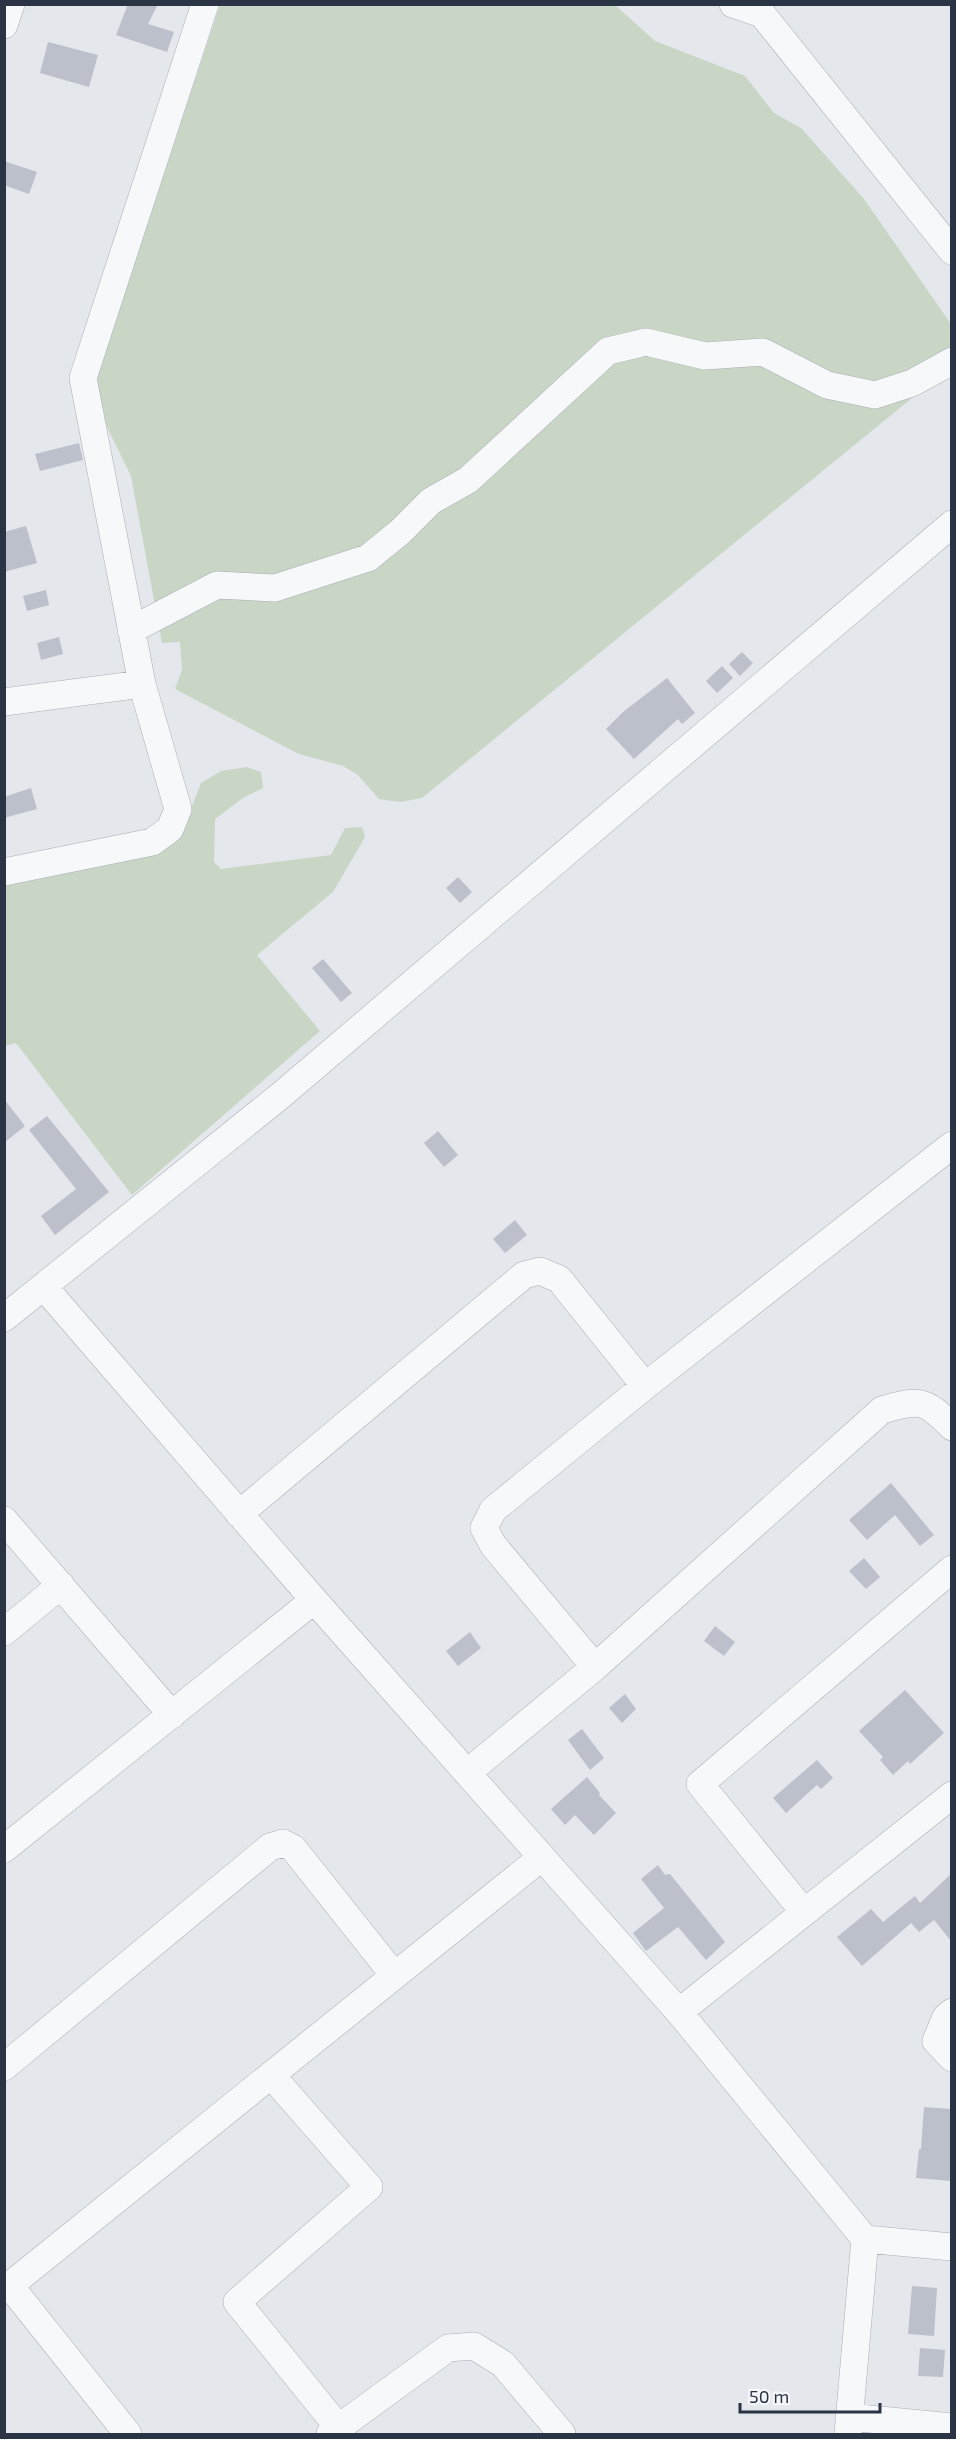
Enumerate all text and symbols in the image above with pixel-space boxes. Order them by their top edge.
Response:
scale bar [740,2376,880,2414]
text: 50 m [749,2385,789,2407]

